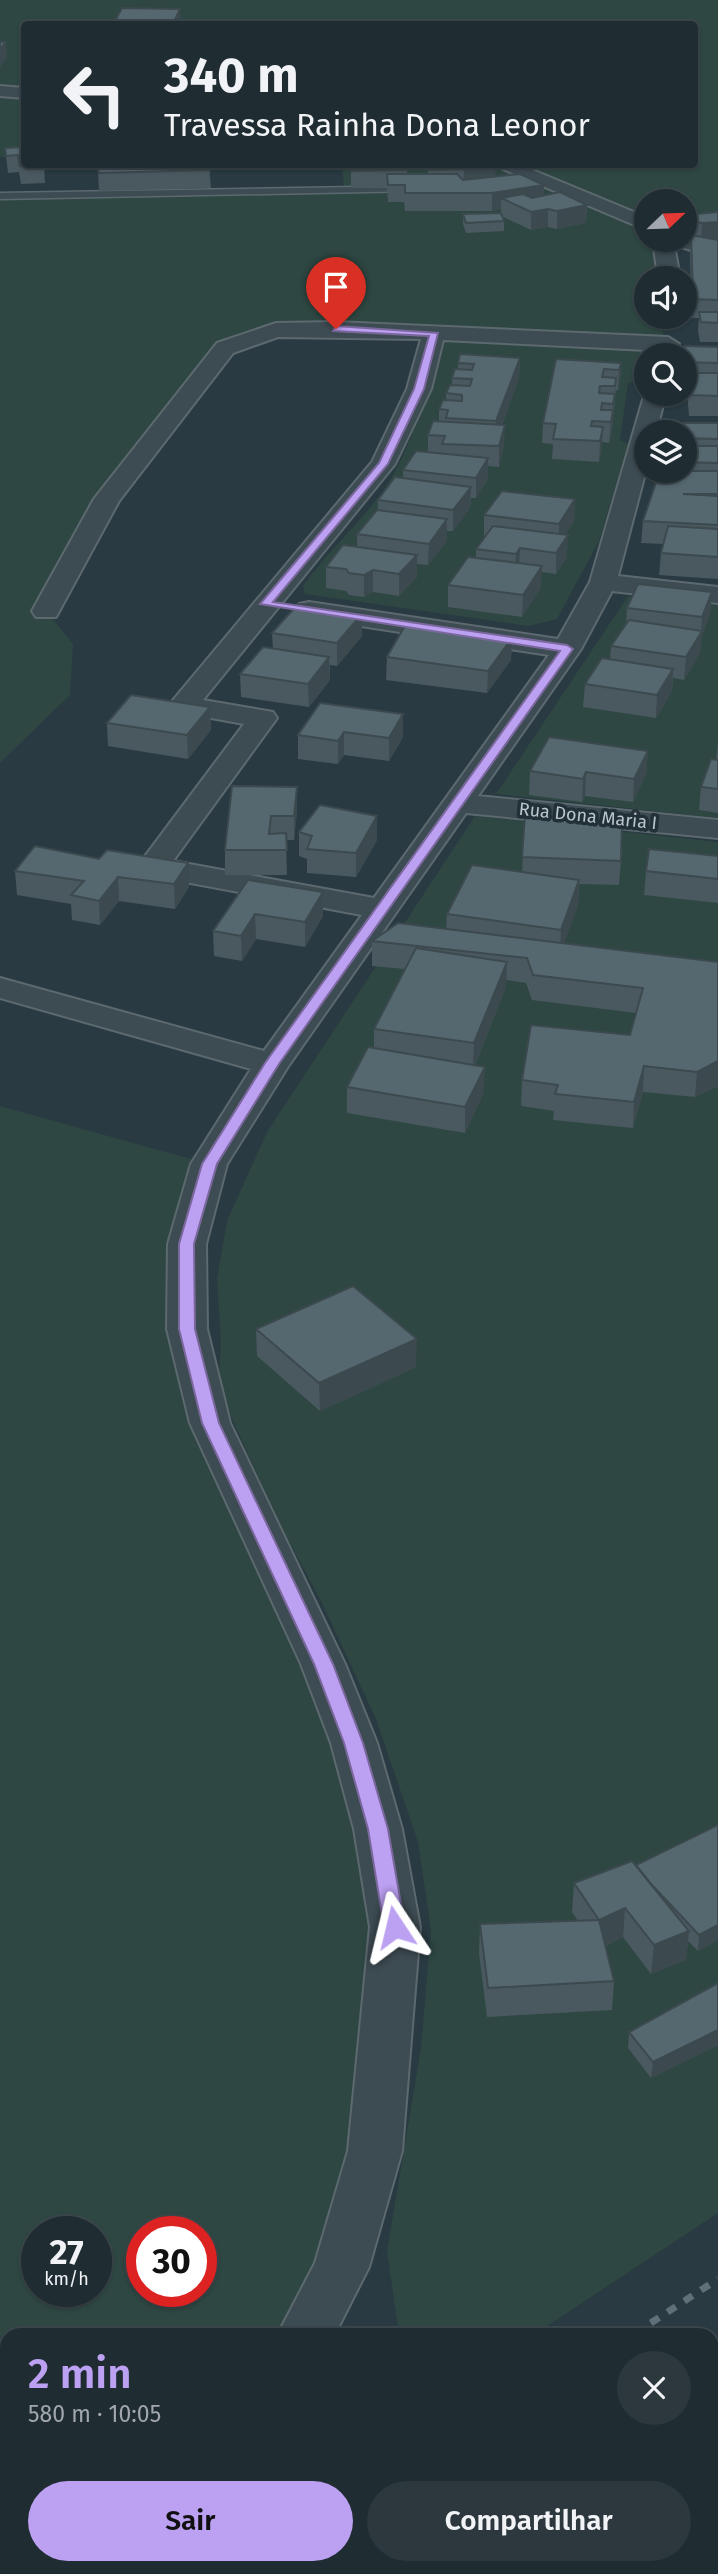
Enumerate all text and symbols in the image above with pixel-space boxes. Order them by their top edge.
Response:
text: 340 m [164,46,299,105]
icon: left [49,49,140,140]
text: Travessa Rainha Dona Leonor [164,106,590,144]
north arrow [634,189,696,252]
map controls [634,189,697,483]
pin [306,257,366,329]
button: sound [634,266,697,329]
icon: arrive [317,268,355,306]
button: search [634,343,697,406]
button: layers [634,420,697,483]
street label: Rua Dona Maria I [518,798,658,834]
position arrow [358,1890,432,1964]
speed limit sign: 30 [126,2216,217,2307]
text: 27 [49,2231,84,2273]
text: km/h [44,2268,89,2290]
text: 2 min [28,2349,132,2399]
button: close [617,2351,691,2425]
text: 580 m · 10:05 [28,2400,161,2428]
button: Sair [28,2481,353,2561]
button: Compartilhar [367,2481,691,2561]

